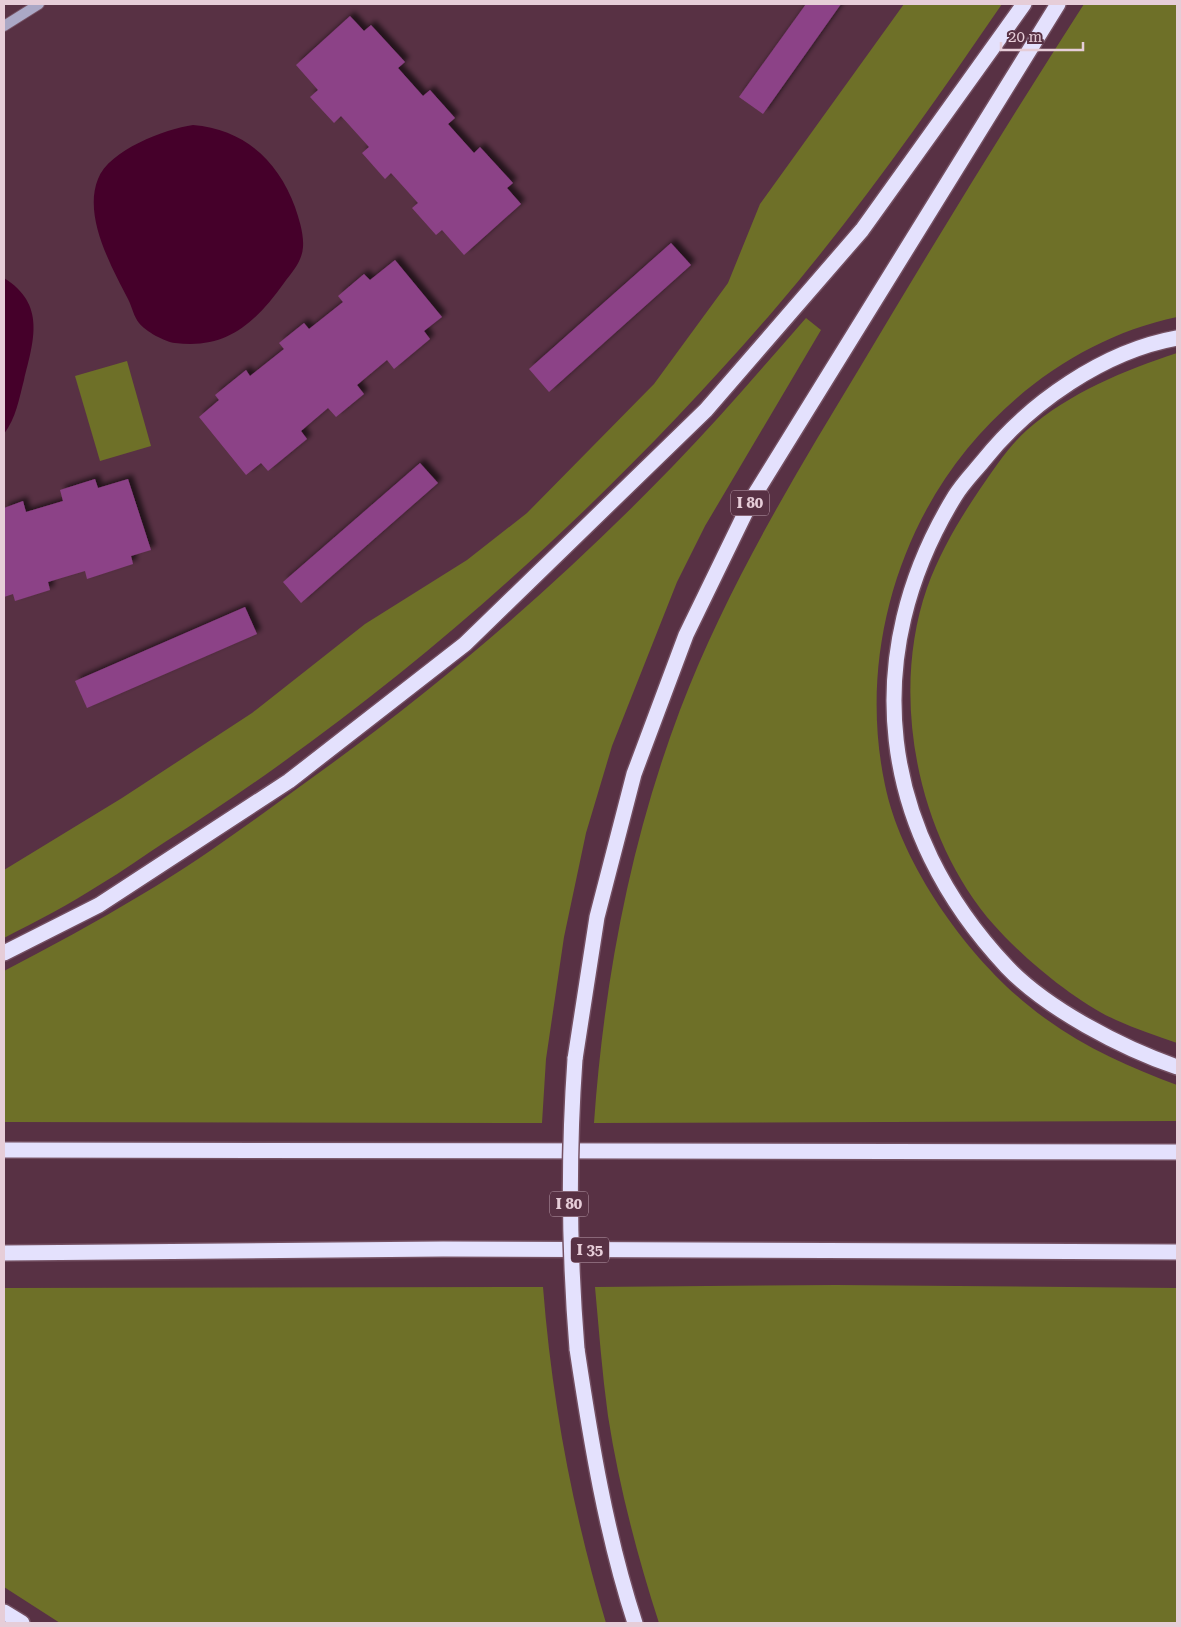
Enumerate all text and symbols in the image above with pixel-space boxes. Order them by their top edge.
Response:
scale bar [1001,20,1084,52]
text: 20 m [1008,28,1043,46]
road number: I 80 [731,490,769,516]
road number: I 80 [550,1192,588,1216]
road number: I 35 [571,1238,609,1262]

